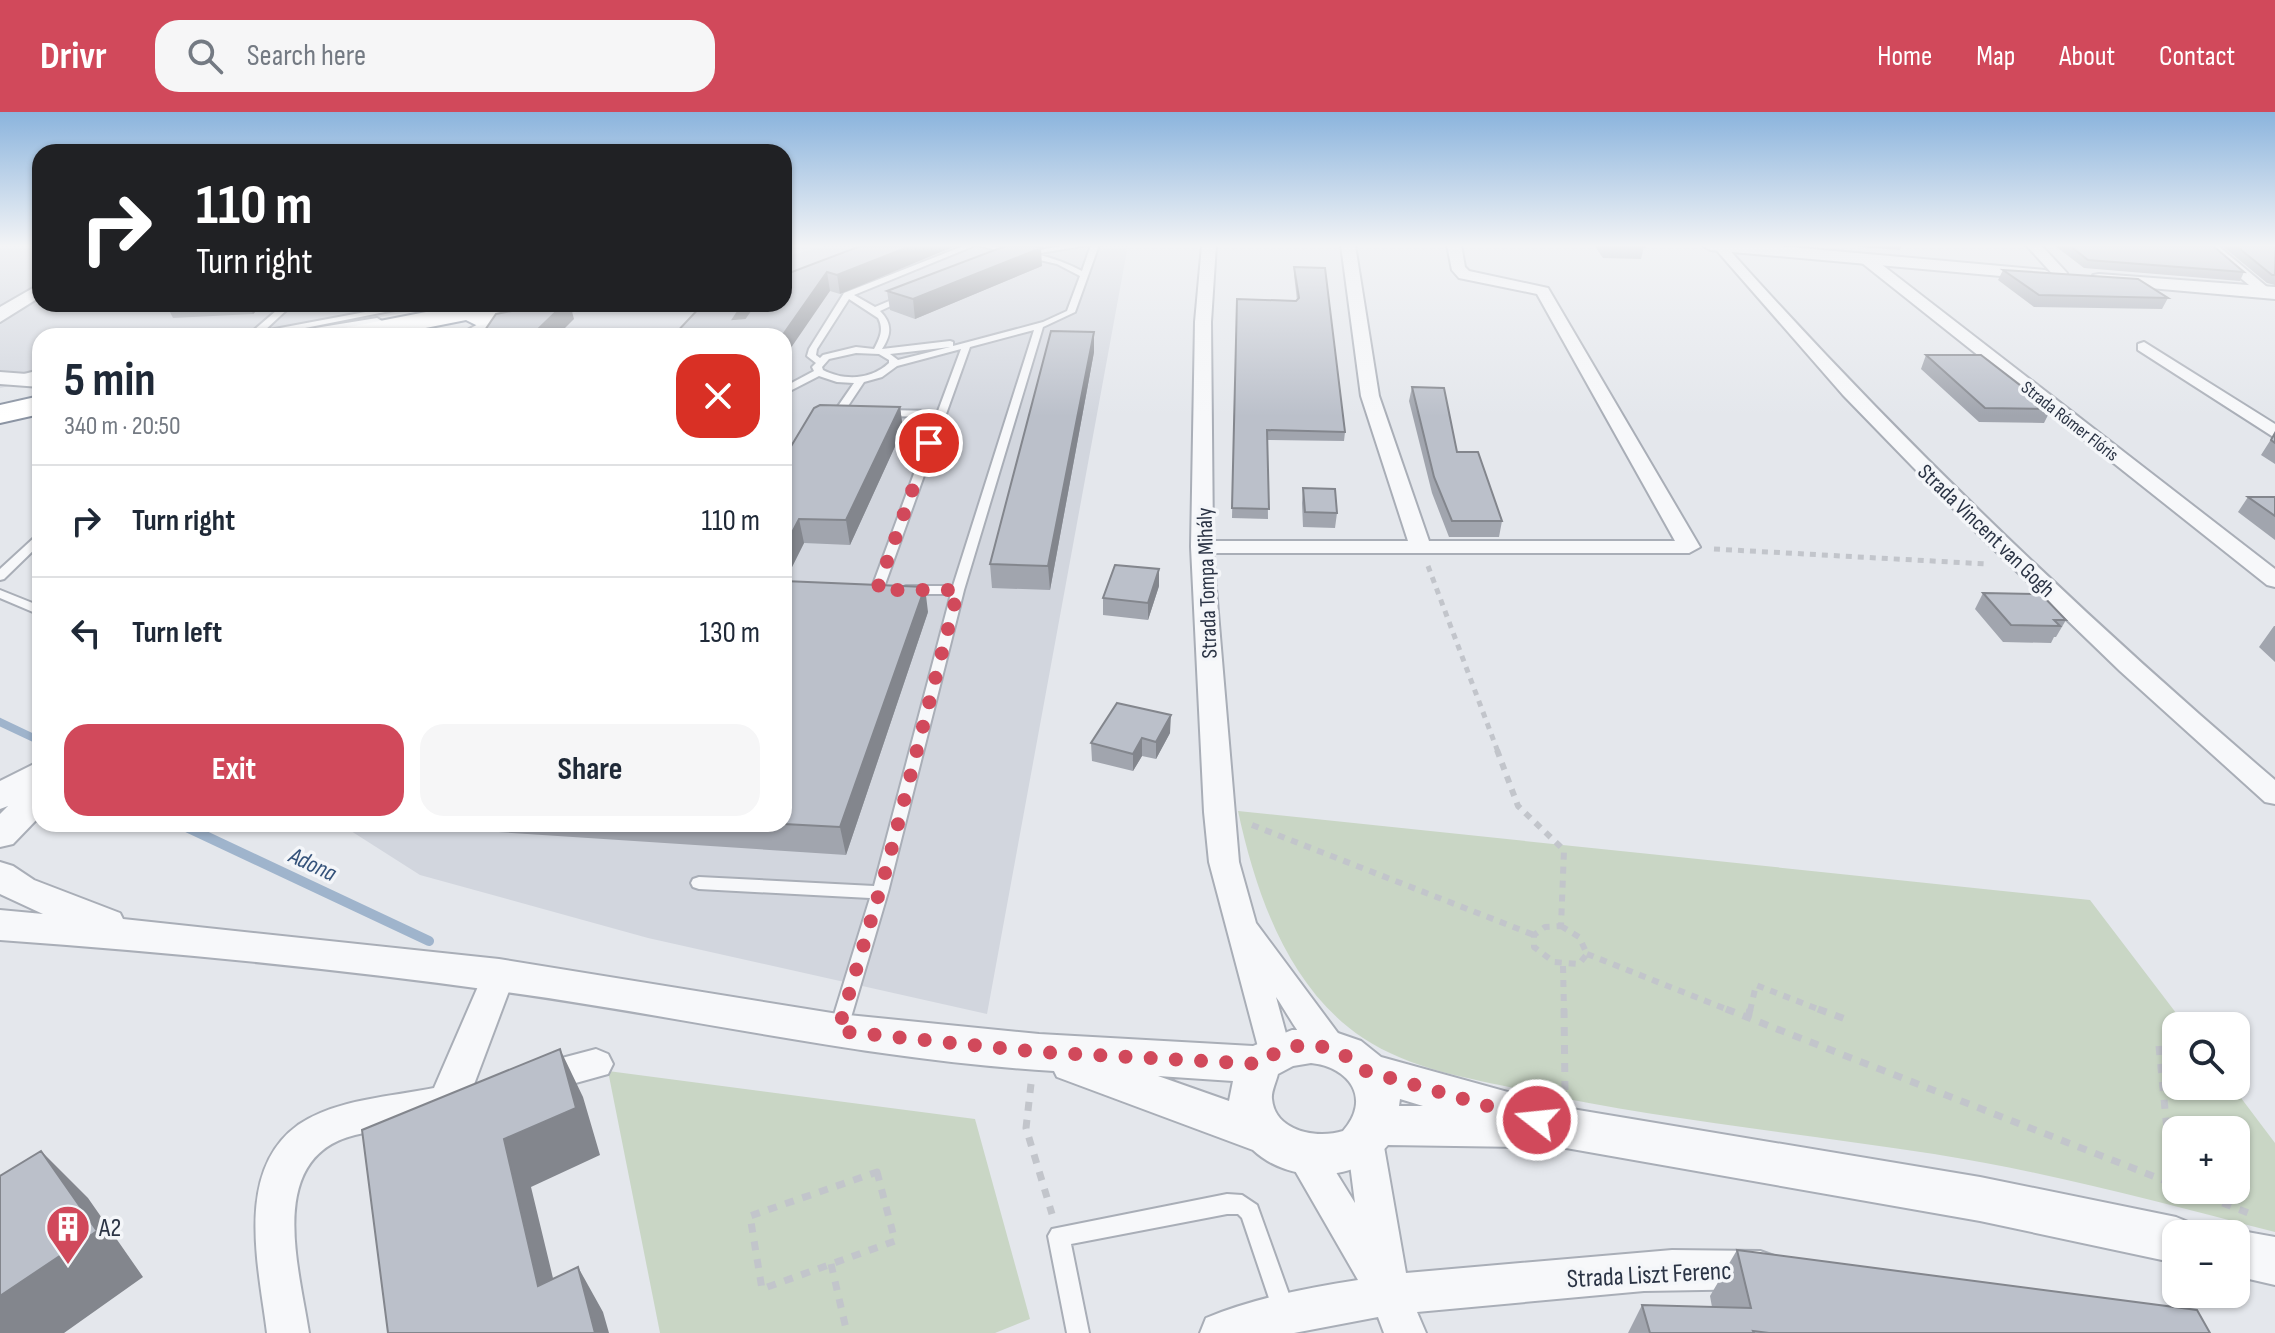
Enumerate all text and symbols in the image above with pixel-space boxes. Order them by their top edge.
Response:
search box [155,20,715,92]
text: Drivr [40,34,107,79]
icon: search [183,34,227,78]
text: Search here [247,38,366,74]
text: Home [1877,40,1932,73]
text: Map [1976,40,2015,73]
text: About [2059,40,2115,73]
text: Contact [2159,40,2235,73]
text: 110 m [196,173,312,240]
icon: right [64,176,168,280]
text: Turn right [196,241,313,284]
text: 5 min [64,352,156,409]
button: close [676,354,760,438]
street label: Strada Rómer Flóris [2017,377,2122,466]
pin [895,409,963,477]
text: 340 m · 20:50 [64,411,181,442]
icon: arrive [907,421,951,465]
street label: Strada Vincent van Gogh [1912,459,2060,603]
icon: right [64,499,108,543]
text: Turn right [132,503,235,539]
text: 110 m [702,503,760,539]
street label: Strada Tompa Mihály [1191,506,1224,659]
icon: left [64,611,108,655]
text: Turn left [132,615,222,651]
text: 130 m [700,615,760,651]
button: Exit [64,724,404,816]
button: Share [420,724,760,816]
water label: Adona [284,841,341,888]
map controls [2162,1012,2250,1308]
button: search [2162,1012,2250,1100]
position arrow [1495,1078,1579,1162]
button: + [2162,1116,2250,1204]
building icon: A2 [44,1203,92,1266]
place label: A2 [98,1213,121,1244]
button: − [2162,1220,2250,1308]
street label: Strada Liszt Ferenc [1566,1256,1732,1295]

